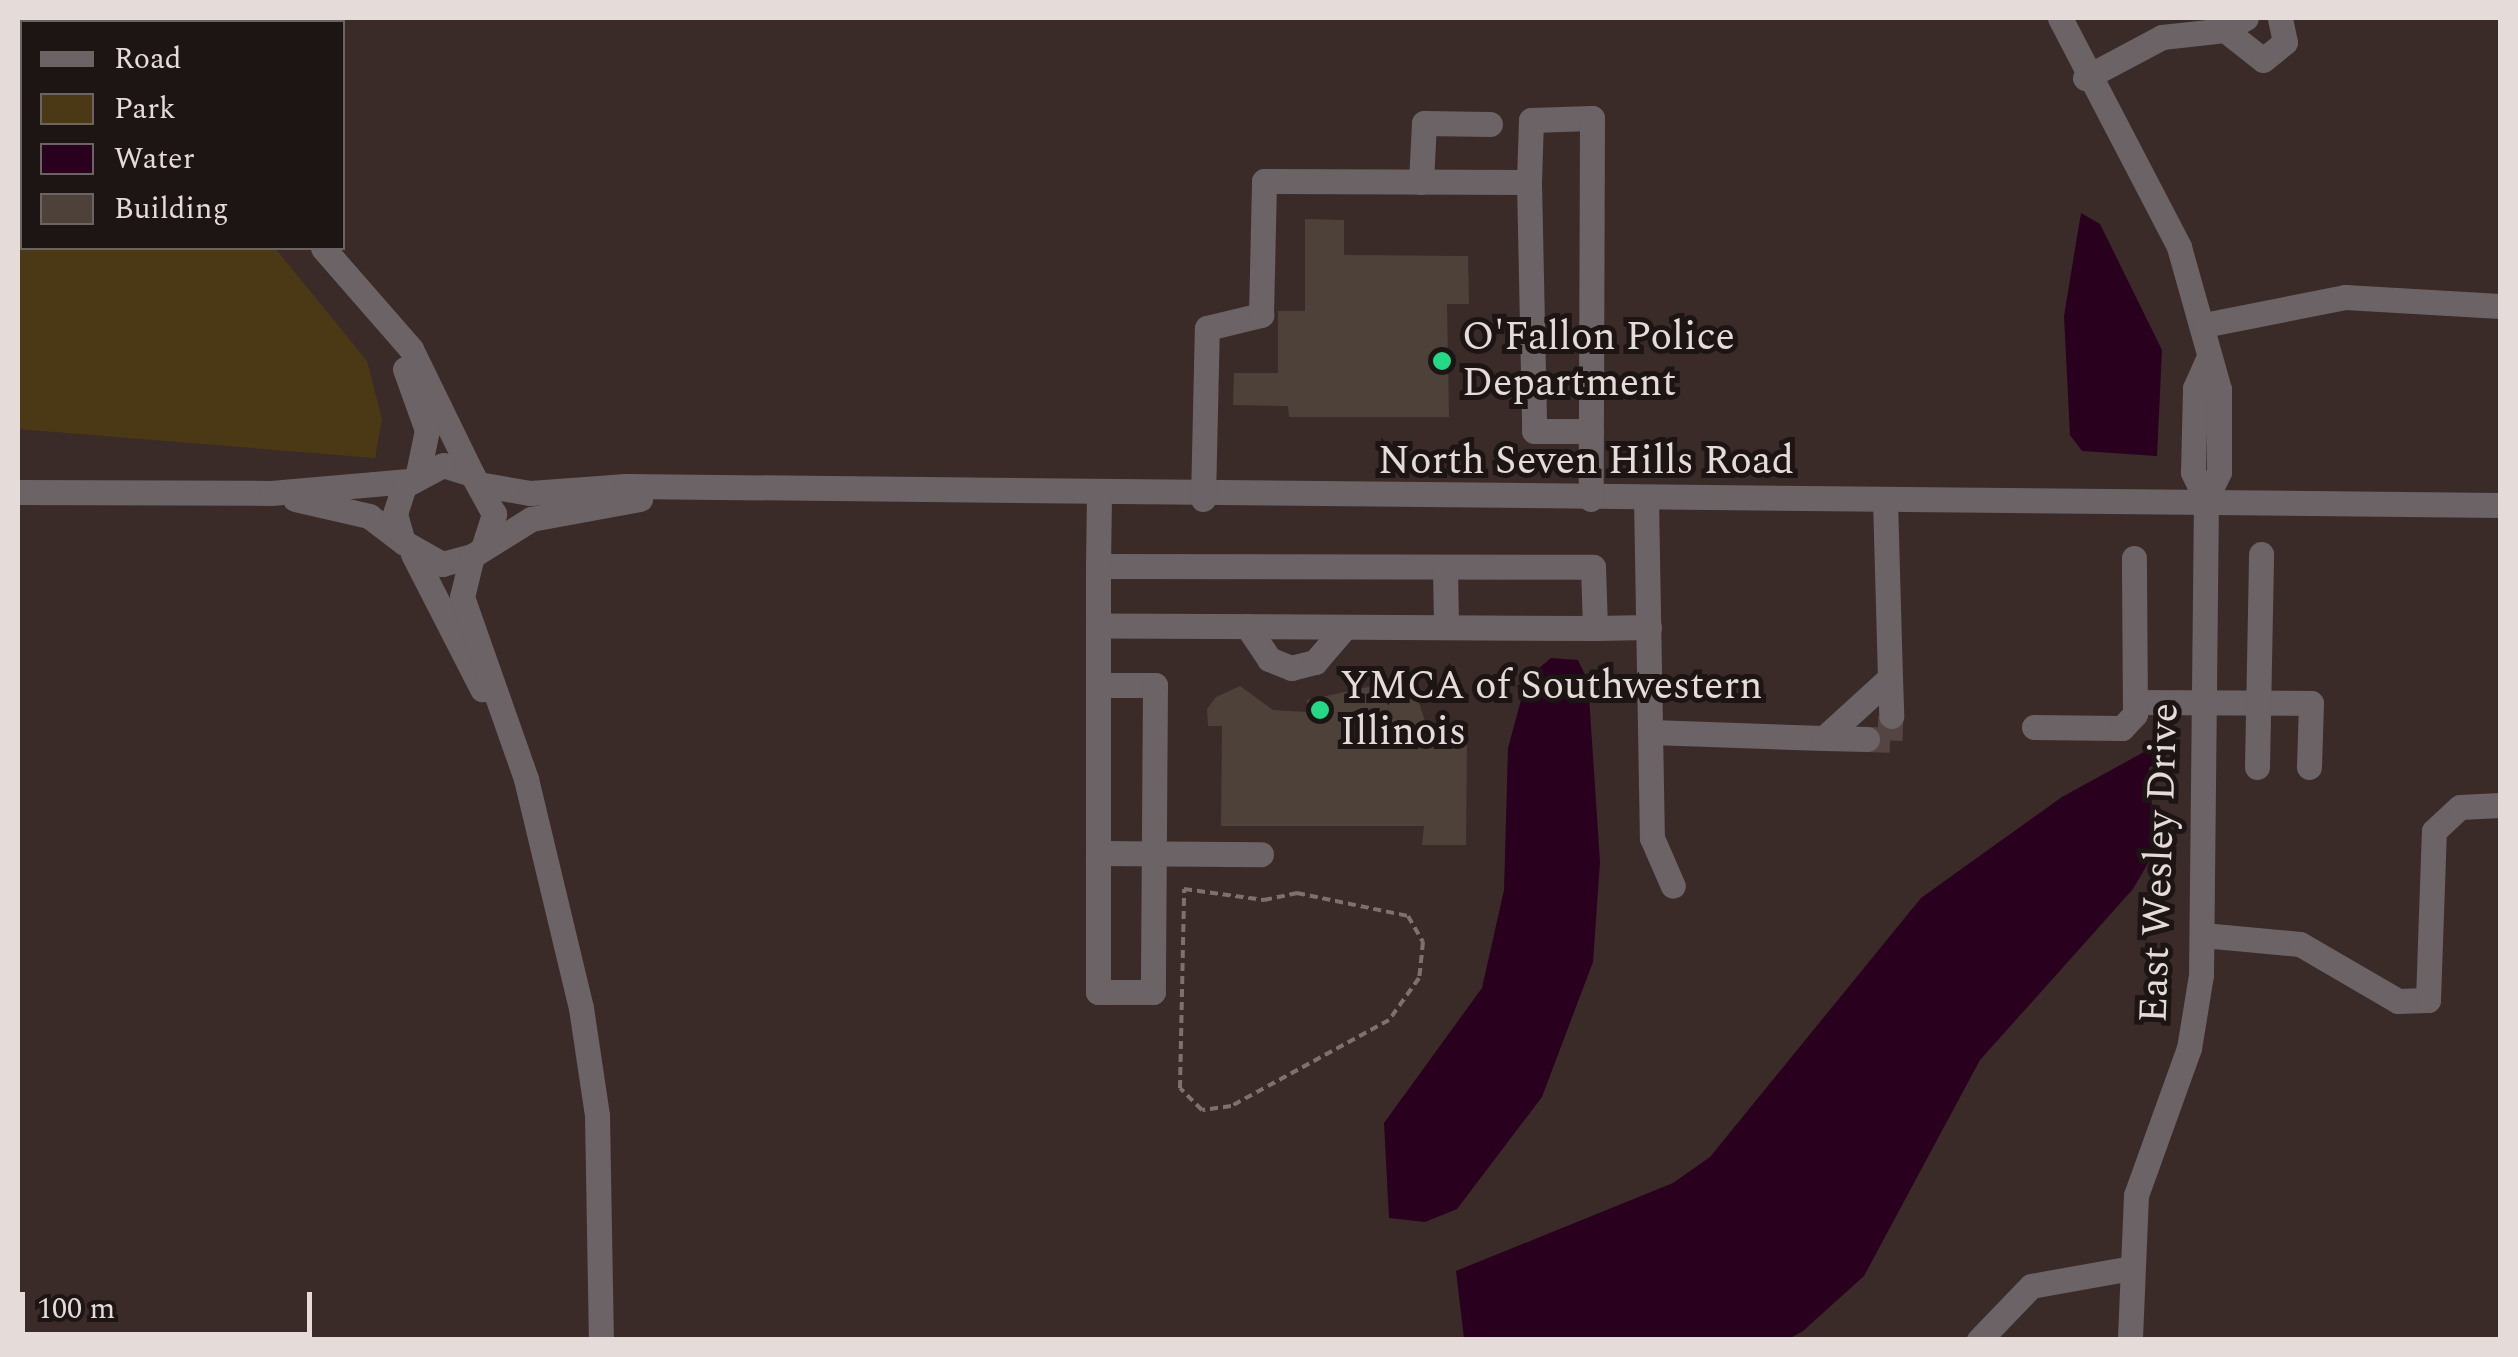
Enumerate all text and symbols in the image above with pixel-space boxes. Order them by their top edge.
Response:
legend [20,20,345,250]
text: Road [114,36,182,82]
text: Park [114,86,176,132]
text: Water [114,136,195,182]
text: Building [114,186,229,232]
place label: O'Fallon Police Department [1462,314,1735,408]
marker: O'Fallon Police Department [1431,350,1453,372]
street label: North Seven Hills Road [1378,438,1794,486]
place label: YMCA of Southwestern Illinois [1340,663,1763,757]
marker: YMCA of Southwestern Illinois [1309,699,1331,721]
street label: East Wesley Drive [2130,702,2190,1024]
scale bar [25,1272,318,1334]
text: 100 m [37,1286,115,1332]

